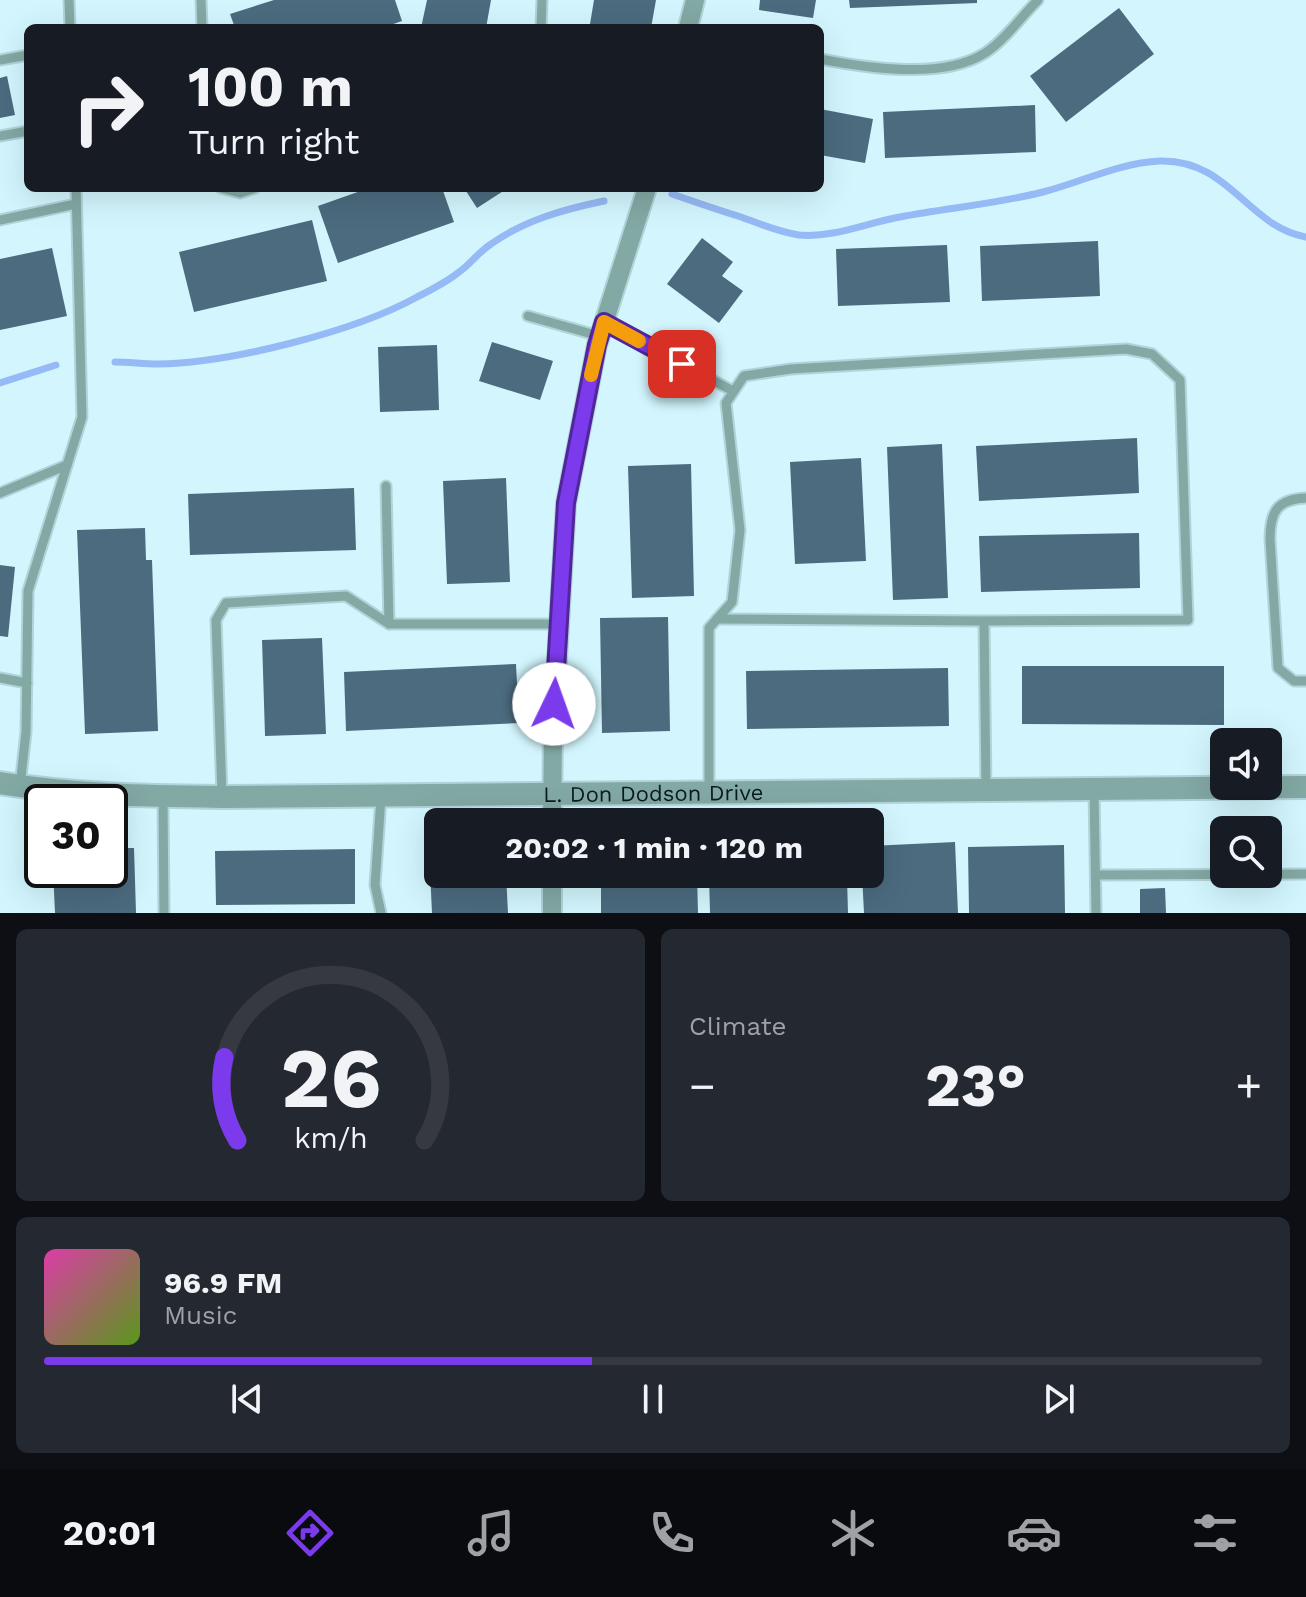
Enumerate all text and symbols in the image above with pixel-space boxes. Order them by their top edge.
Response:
text: 100 m [188,54,353,120]
icon: right [56,56,160,160]
text: Turn right [188,121,359,163]
pin [648,330,716,398]
icon: arrive [660,342,704,386]
position arrow [512,662,596,746]
map controls [1210,728,1282,888]
button: sound [1210,728,1282,800]
street label: L. Don Dodson Drive [543,780,764,807]
speed limit sign: 30 [24,784,128,888]
button: search [1210,816,1282,888]
text: 20:02 · 1 min · 120 m [505,830,803,865]
text: Climate [689,1011,787,1041]
text: 26 [280,1030,381,1127]
text: 23° [925,1050,1026,1121]
text: − [689,1060,716,1112]
text: + [1235,1060,1262,1112]
text: km/h [294,1121,367,1155]
text: 96.9 FM [164,1265,282,1300]
text: Music [164,1300,237,1330]
icon: previous [225,1377,269,1421]
icon: pause [631,1377,675,1421]
icon: next [1037,1377,1081,1421]
icon: directions [282,1505,338,1561]
icon: music [463,1505,519,1561]
icon: phone [644,1505,700,1561]
icon: climate [825,1505,881,1561]
icon: car [1006,1505,1062,1561]
icon: filters [1187,1505,1243,1561]
text: 20:01 [63,1512,157,1554]

